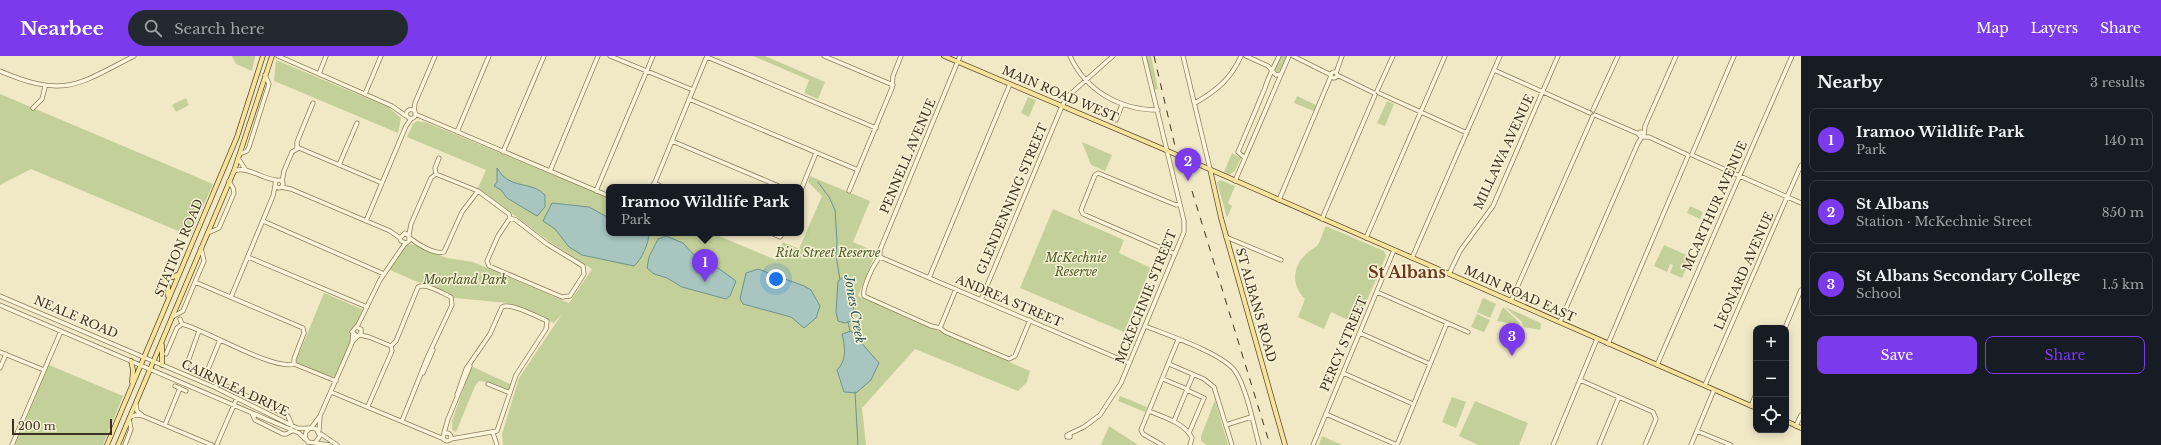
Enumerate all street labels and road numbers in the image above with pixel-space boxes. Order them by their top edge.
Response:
street label: MAIN ROAD WEST [1000,62,1121,125]
street label: MILLAWA AVENUE [1470,92,1537,212]
street label: PENNELL AVENUE [876,96,939,216]
street label: GLENDENNING STREET [973,121,1050,277]
street label: MCARTHUR AVENUE [1679,138,1750,273]
street label: STATION ROAD [151,197,206,299]
street label: LEONARD AVENUE [1711,209,1777,332]
street label: MCKECHNIE STREET [1112,227,1179,366]
street label: ST ALBANS ROAD [1233,246,1280,364]
street label: MAIN ROAD EAST [1462,262,1579,325]
street label: ANDREA STREET [953,271,1065,330]
street label: NEALE ROAD [32,292,120,341]
street label: PERCY STREET [1317,294,1370,393]
street label: CAIRNLEA DRIVE [179,356,292,419]

